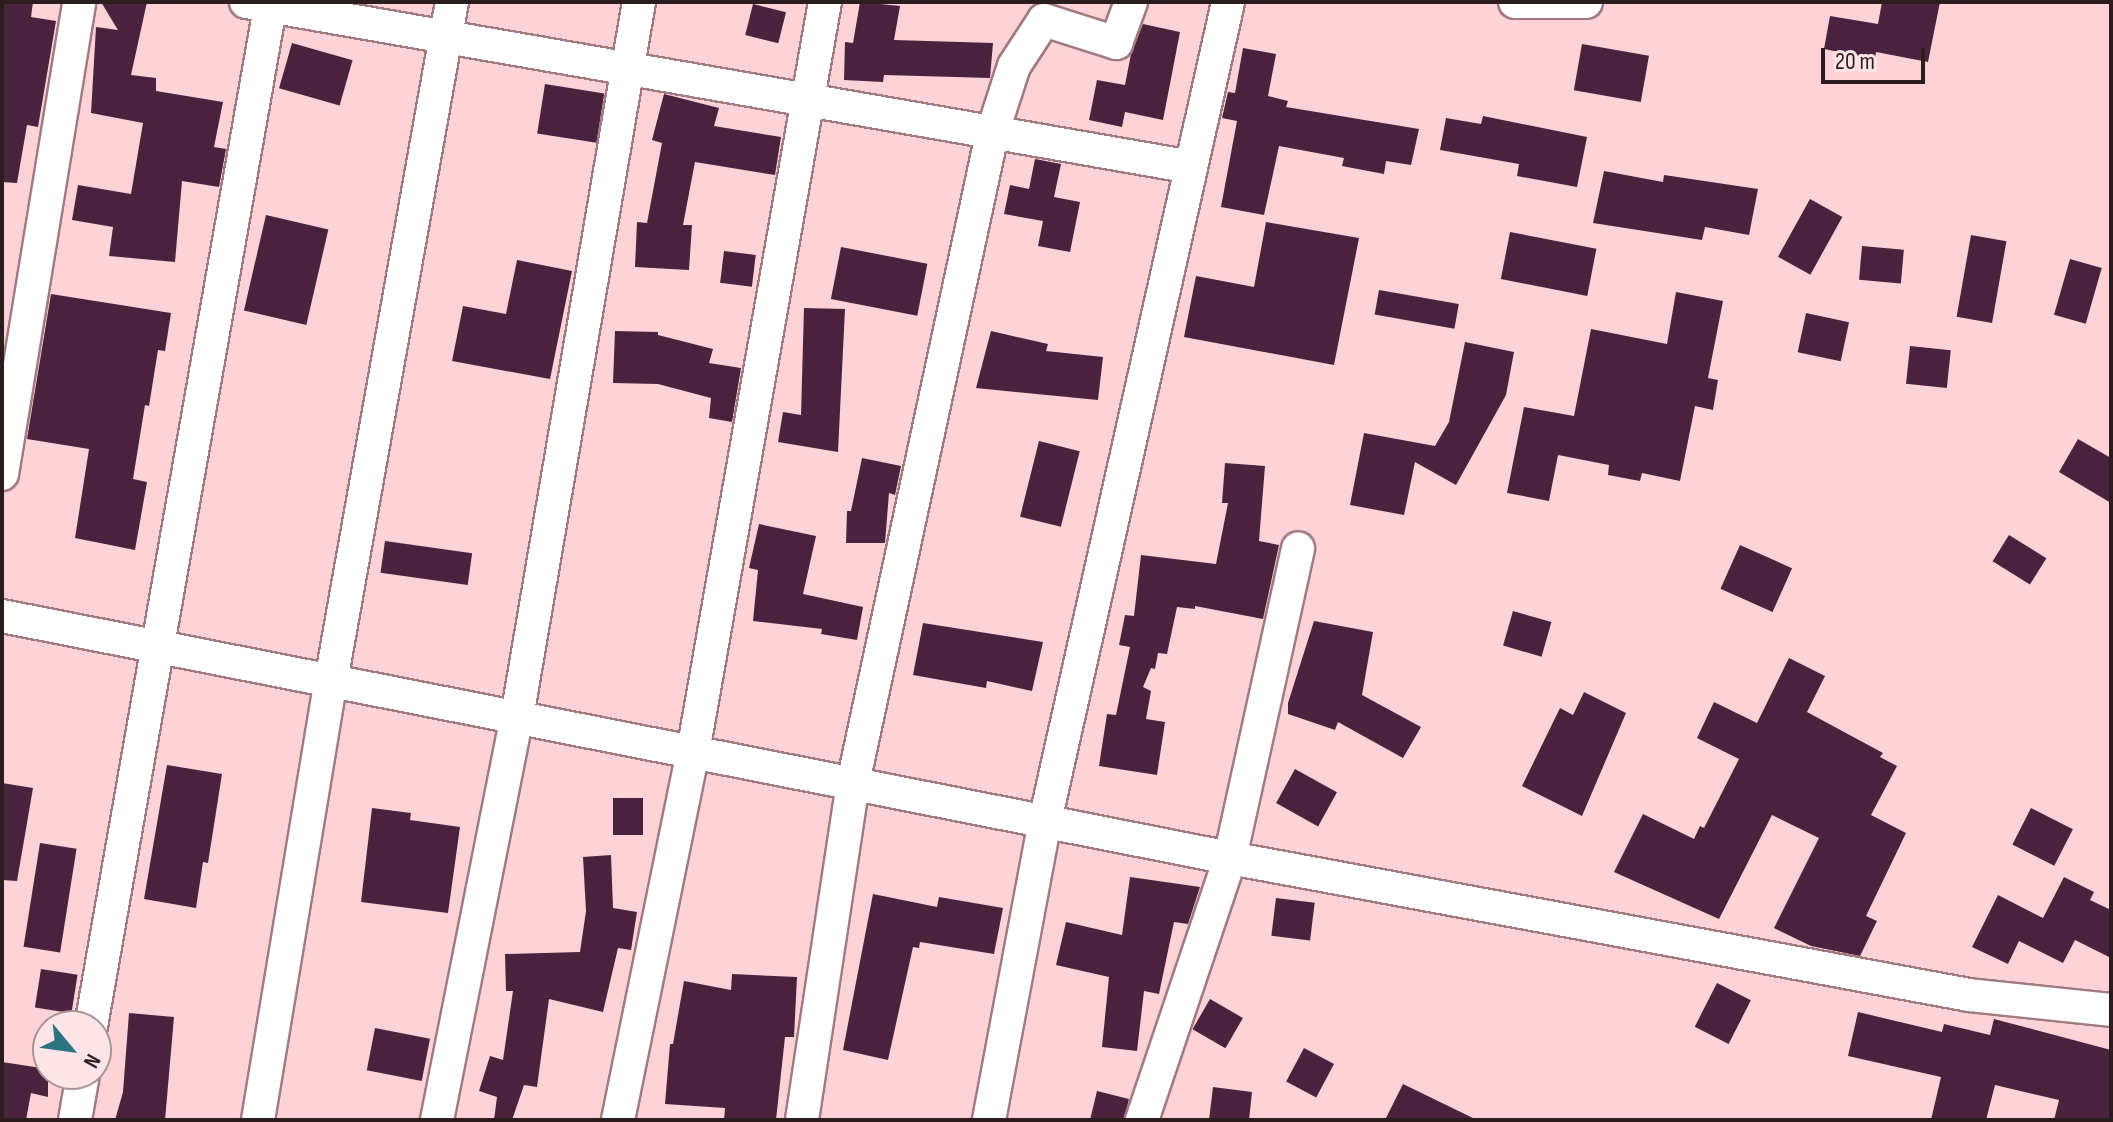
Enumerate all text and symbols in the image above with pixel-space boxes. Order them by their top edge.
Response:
scale bar [1825,32,1929,82]
text: 20 m [1835,47,1875,76]
north arrow [32,1010,112,1090]
text: N [77,1049,106,1073]

